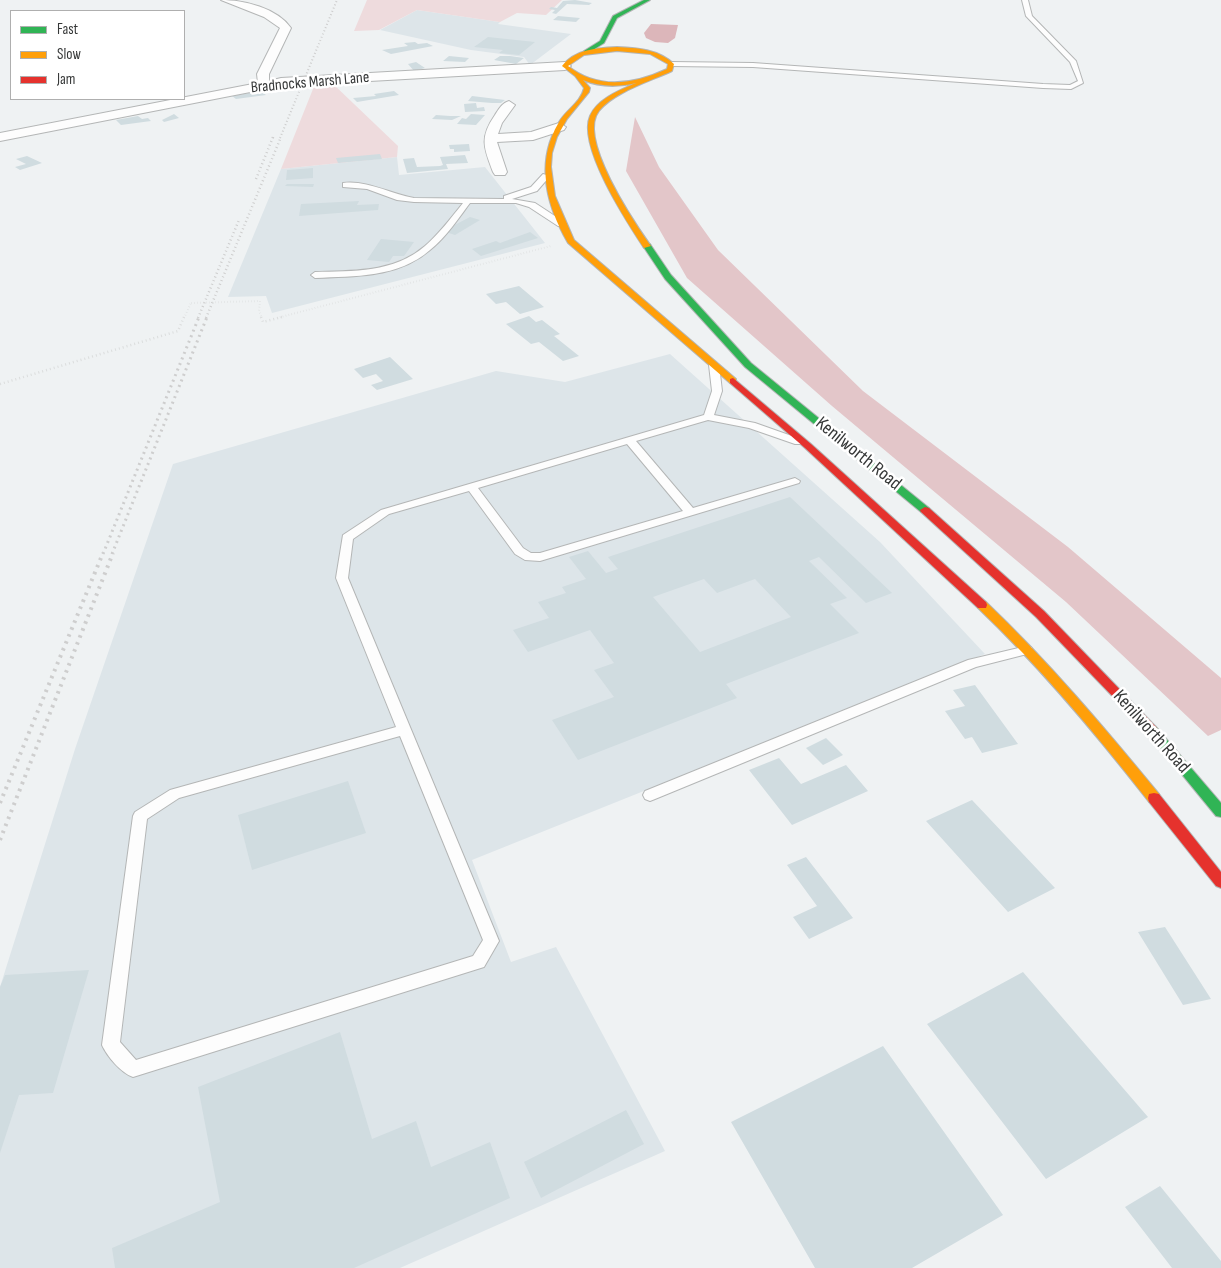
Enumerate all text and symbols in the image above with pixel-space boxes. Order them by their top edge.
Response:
legend [10,10,185,100]
text: Fast [57,20,78,39]
text: Slow [57,45,81,64]
street label: Bradnocks Marsh Lane [250,68,370,98]
text: Jam [57,70,75,89]
street label: Kenilworth Road [810,412,906,496]
street label: Kenilworth Road [1108,686,1194,778]

